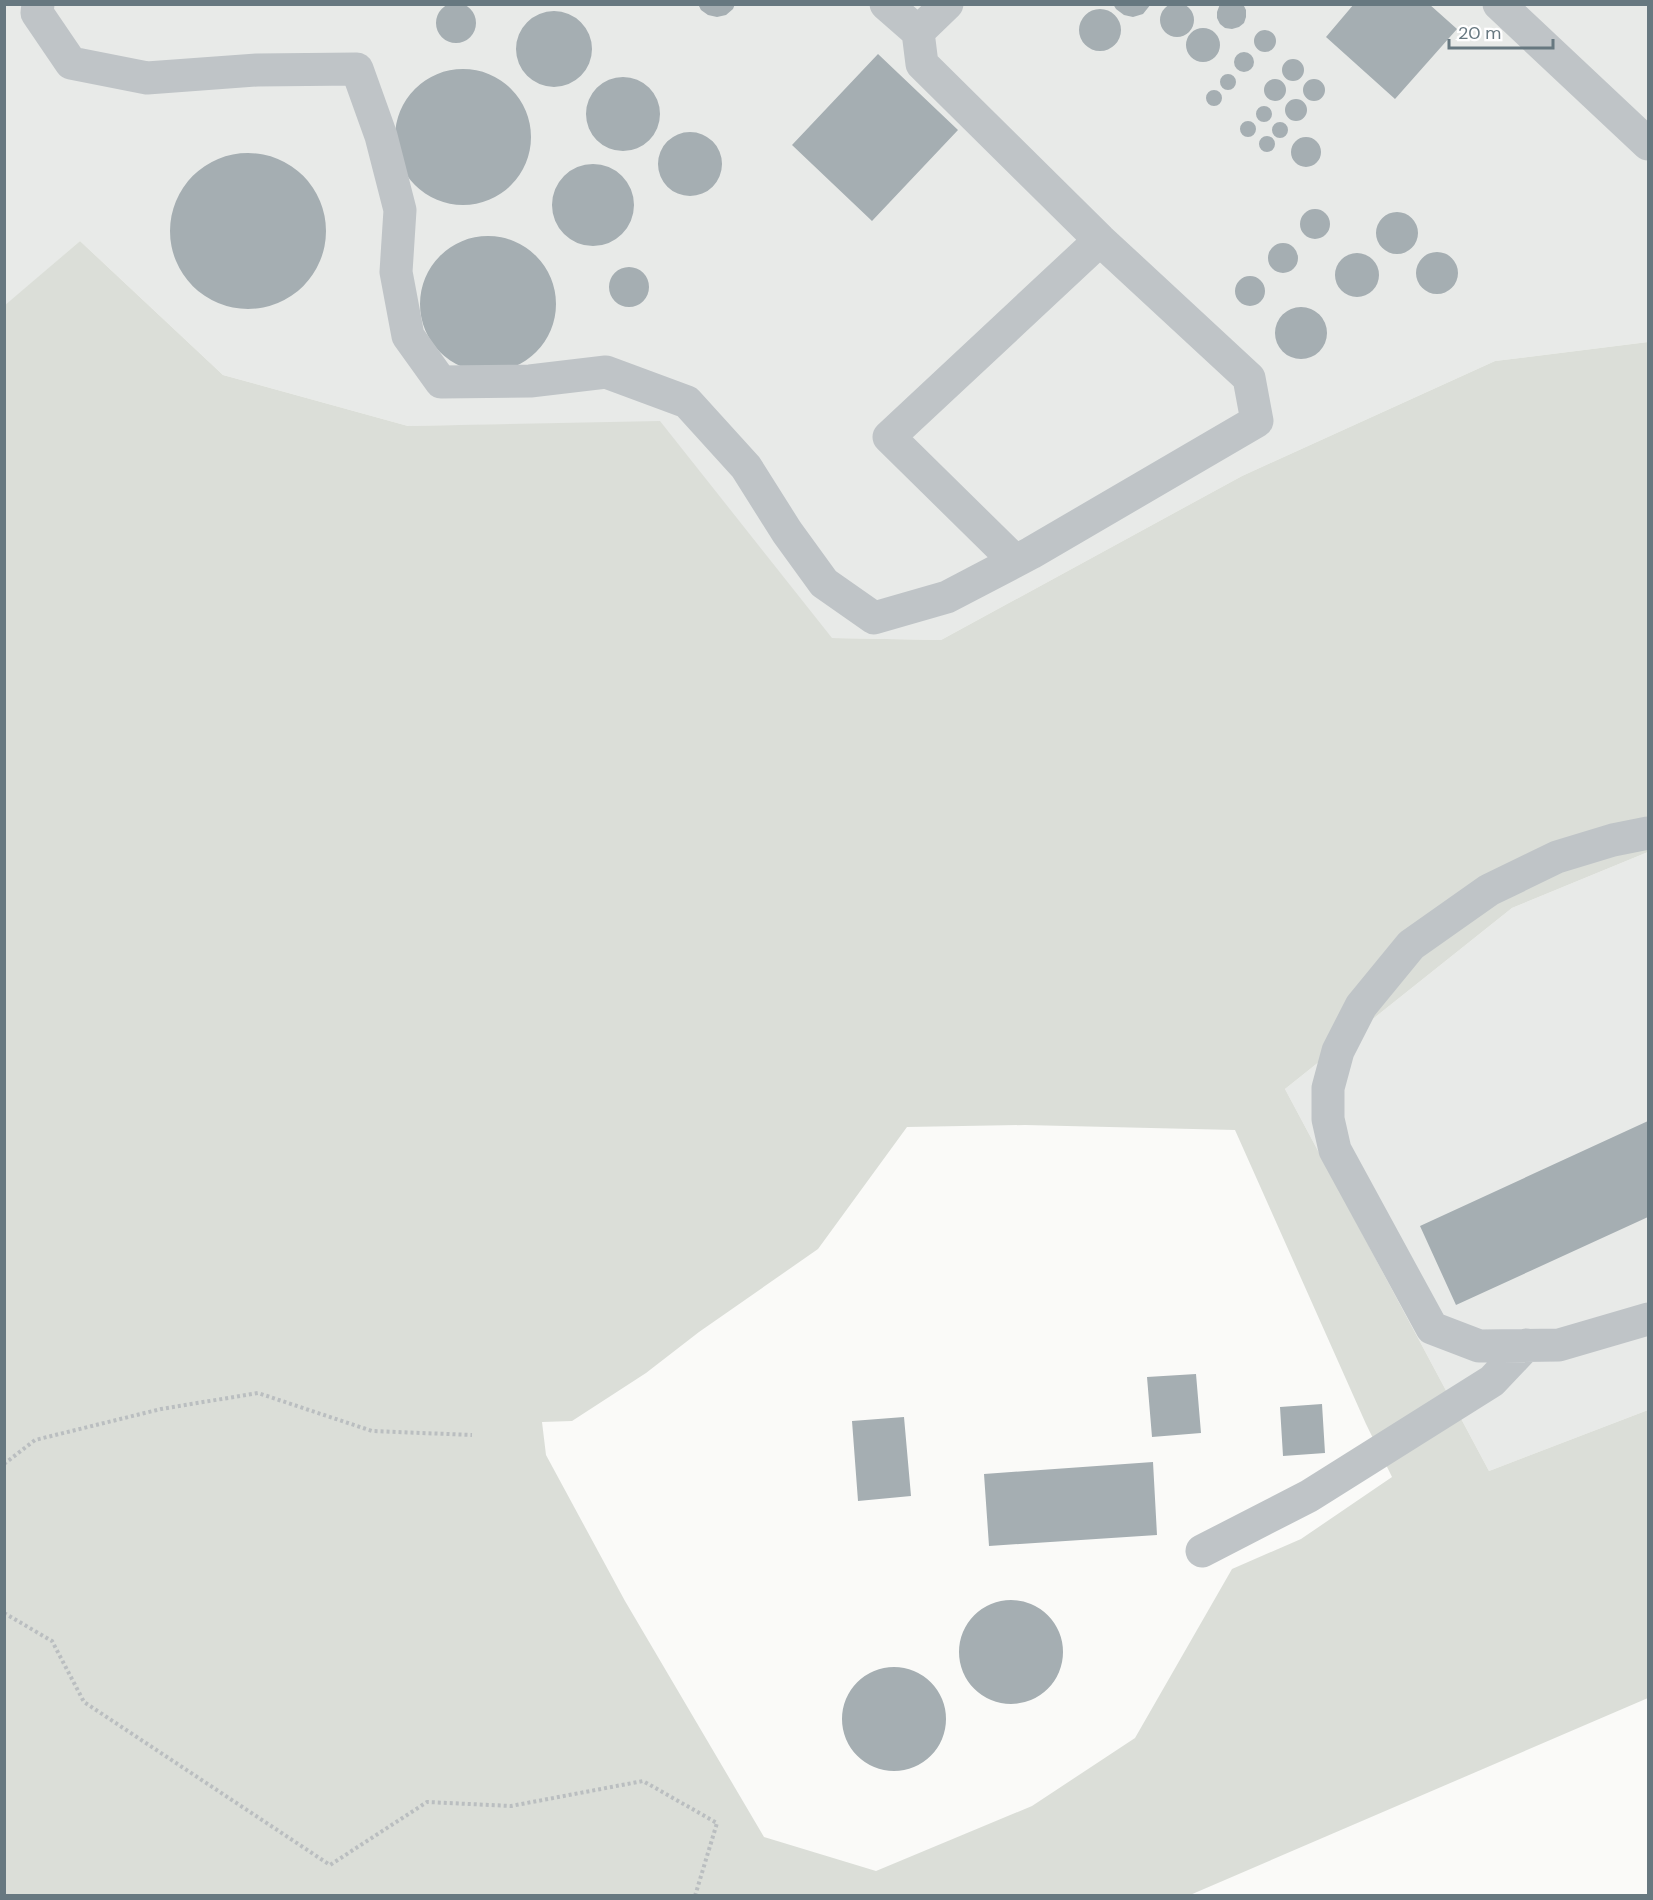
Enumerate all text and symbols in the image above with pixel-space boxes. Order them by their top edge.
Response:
scale bar [1449,12,1552,50]
text: 20 m [1458,21,1501,45]

